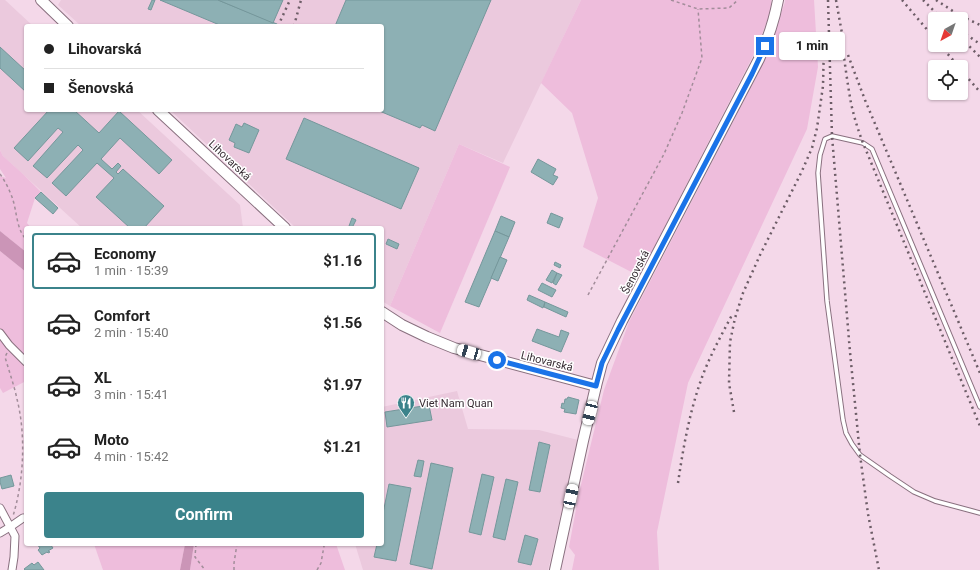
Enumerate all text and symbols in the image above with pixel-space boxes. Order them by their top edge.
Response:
north arrow [928,12,968,52]
map controls [928,12,968,100]
callout: 1 min [779,32,845,60]
route end [756,37,774,55]
text: 1 min [796,38,828,53]
text: Lihovarská [68,40,142,58]
button: locate [928,60,968,100]
text: Šenovská [68,79,133,97]
street label: Lihovarská [206,138,254,183]
icon: car [46,243,82,279]
text: Economy [94,245,156,263]
street label: Šenovská [619,248,652,296]
text: $1.16 [323,252,362,270]
text: 1 min · 15:39 [94,263,169,278]
icon: car [46,305,82,341]
text: Comfort [94,307,150,325]
text: $1.56 [323,314,362,332]
text: 2 min · 15:40 [94,325,169,340]
car [456,343,482,361]
street label: Lihovarská [520,349,574,374]
route start [488,351,506,369]
icon: car [46,367,82,403]
text: XL [94,369,112,387]
text: $1.97 [323,376,362,394]
text: 3 min · 15:41 [94,387,169,402]
restaurant icon: Viet Nam Quan [396,393,416,418]
place label: Viet Nam Quan [419,397,493,410]
car [581,400,599,426]
icon: car [46,429,82,465]
text: Moto [94,431,129,449]
text: $1.21 [323,438,362,456]
text: 4 min · 15:42 [94,449,169,464]
car [563,483,579,509]
button: Confirm [44,492,364,538]

